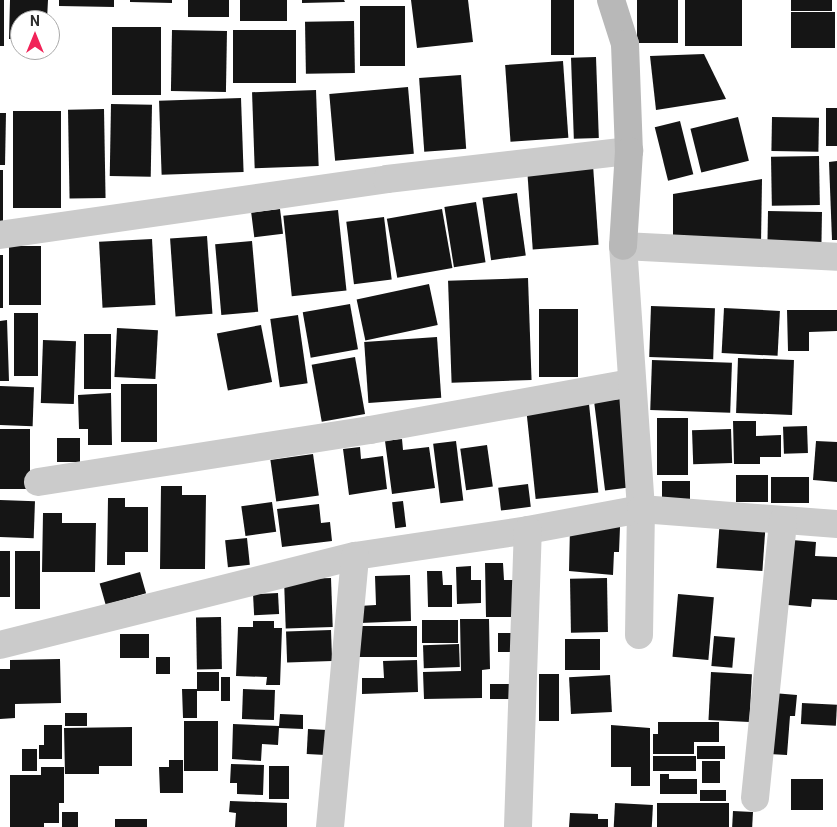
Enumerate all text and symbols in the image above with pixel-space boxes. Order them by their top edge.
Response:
north arrow [10,10,60,60]
text: N [30,13,40,29]

